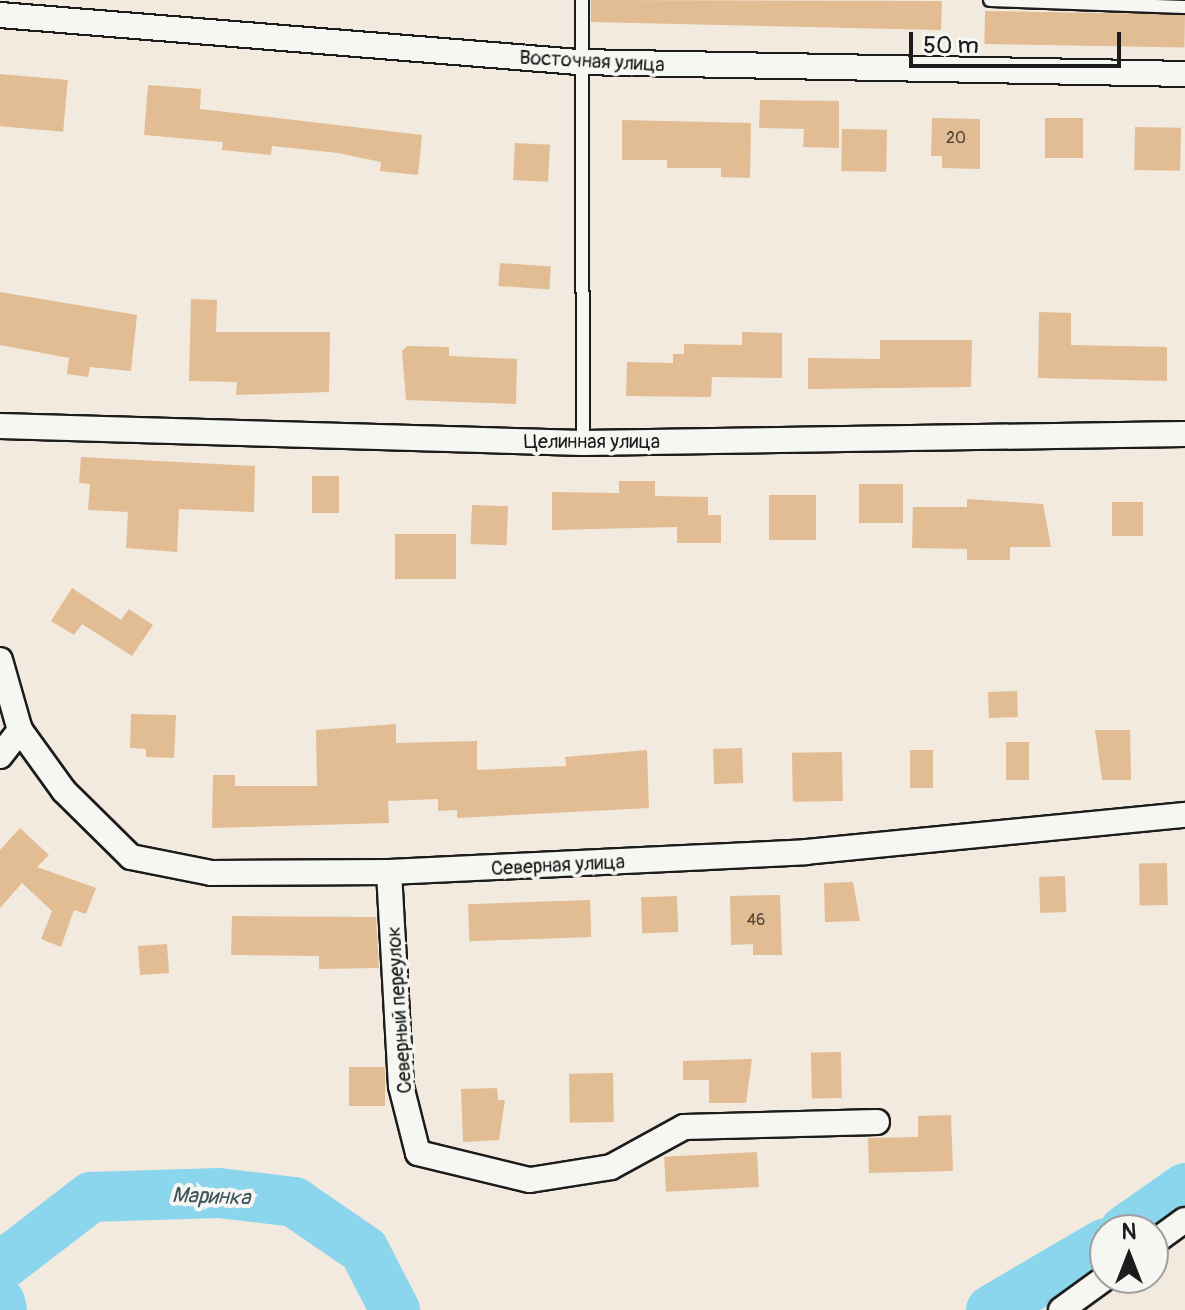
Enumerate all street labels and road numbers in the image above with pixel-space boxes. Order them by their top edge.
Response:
street label: Восточная улица [519,45,665,77]
street label: Целинная улица [524,429,660,453]
street label: Северная улица [490,850,626,880]
street label: Северный переулок [381,926,417,1094]

